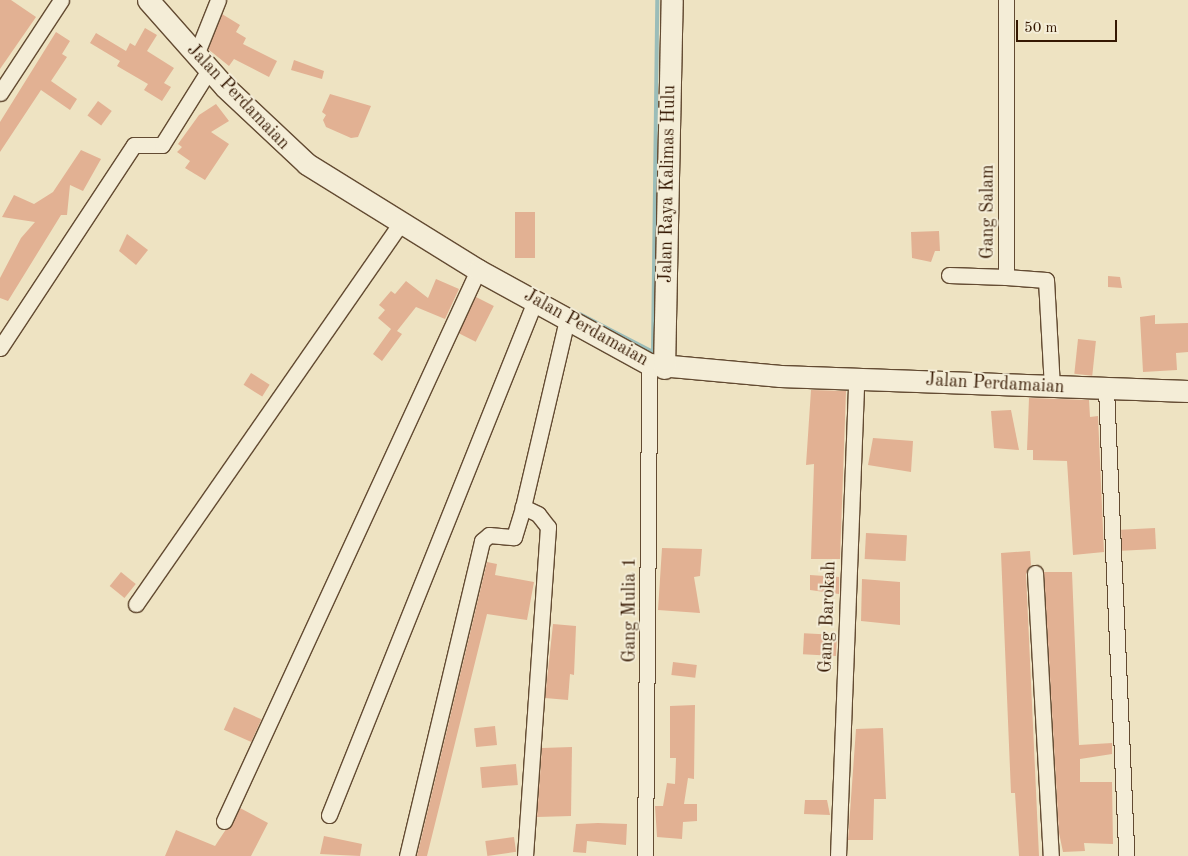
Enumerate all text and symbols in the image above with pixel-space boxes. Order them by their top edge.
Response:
scale bar [1018,10,1119,42]
text: 50 m [1024,21,1058,36]
street label: Jalan Perdamaian [182,39,294,155]
street label: Jalan Raya Kalimas Hulu [655,85,681,283]
street label: Gang Salam [977,165,999,259]
street label: Jalan Perdamaian [520,285,652,371]
street label: Jalan Perdamaian [925,370,1065,398]
street label: Gang Mulia 1 [619,557,641,663]
street label: Gang Barokah [815,561,841,673]

